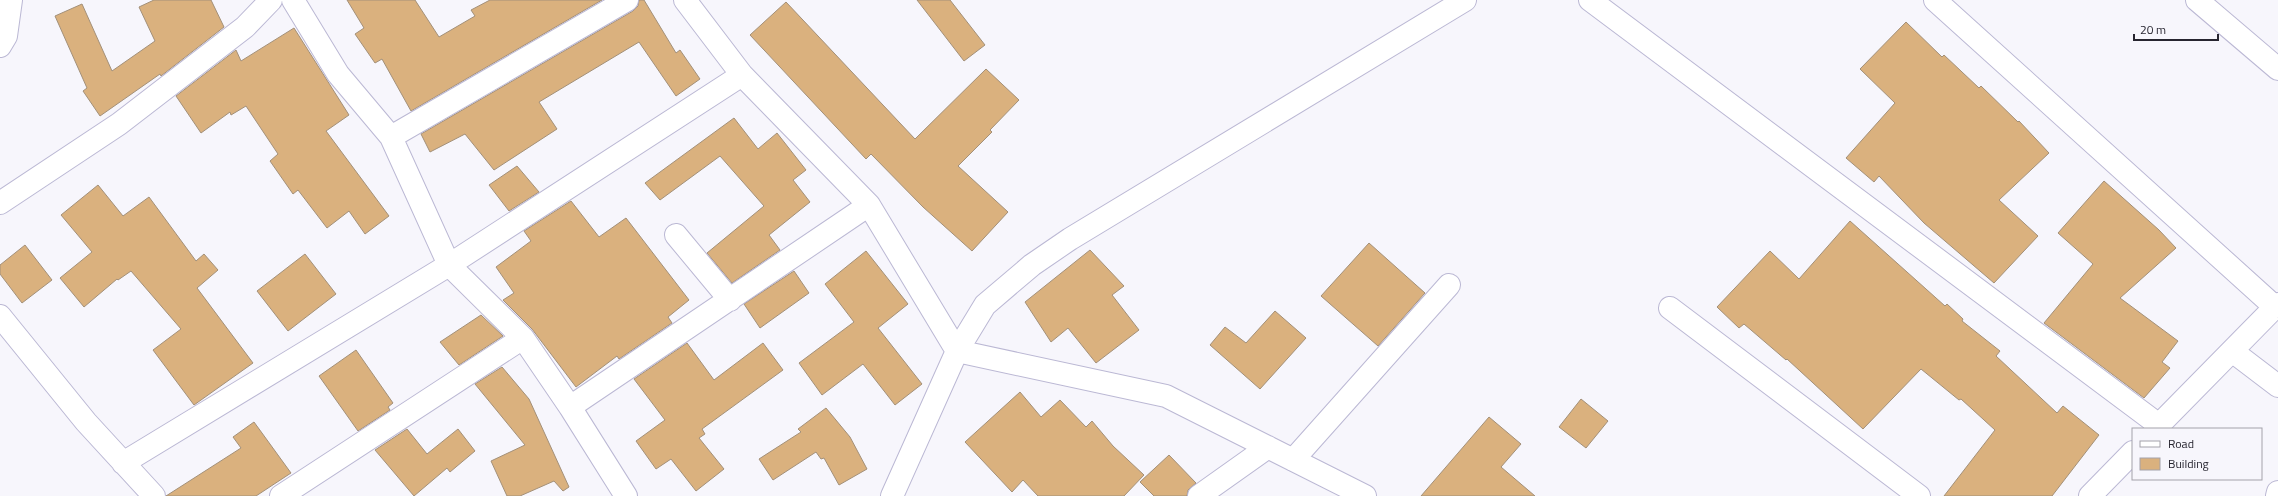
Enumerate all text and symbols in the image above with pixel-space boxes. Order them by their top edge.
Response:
scale bar [2134,16,2218,42]
text: 20 m [2140,20,2166,39]
legend [2132,428,2262,480]
text: Road [2168,434,2194,453]
text: Building [2168,454,2209,473]

